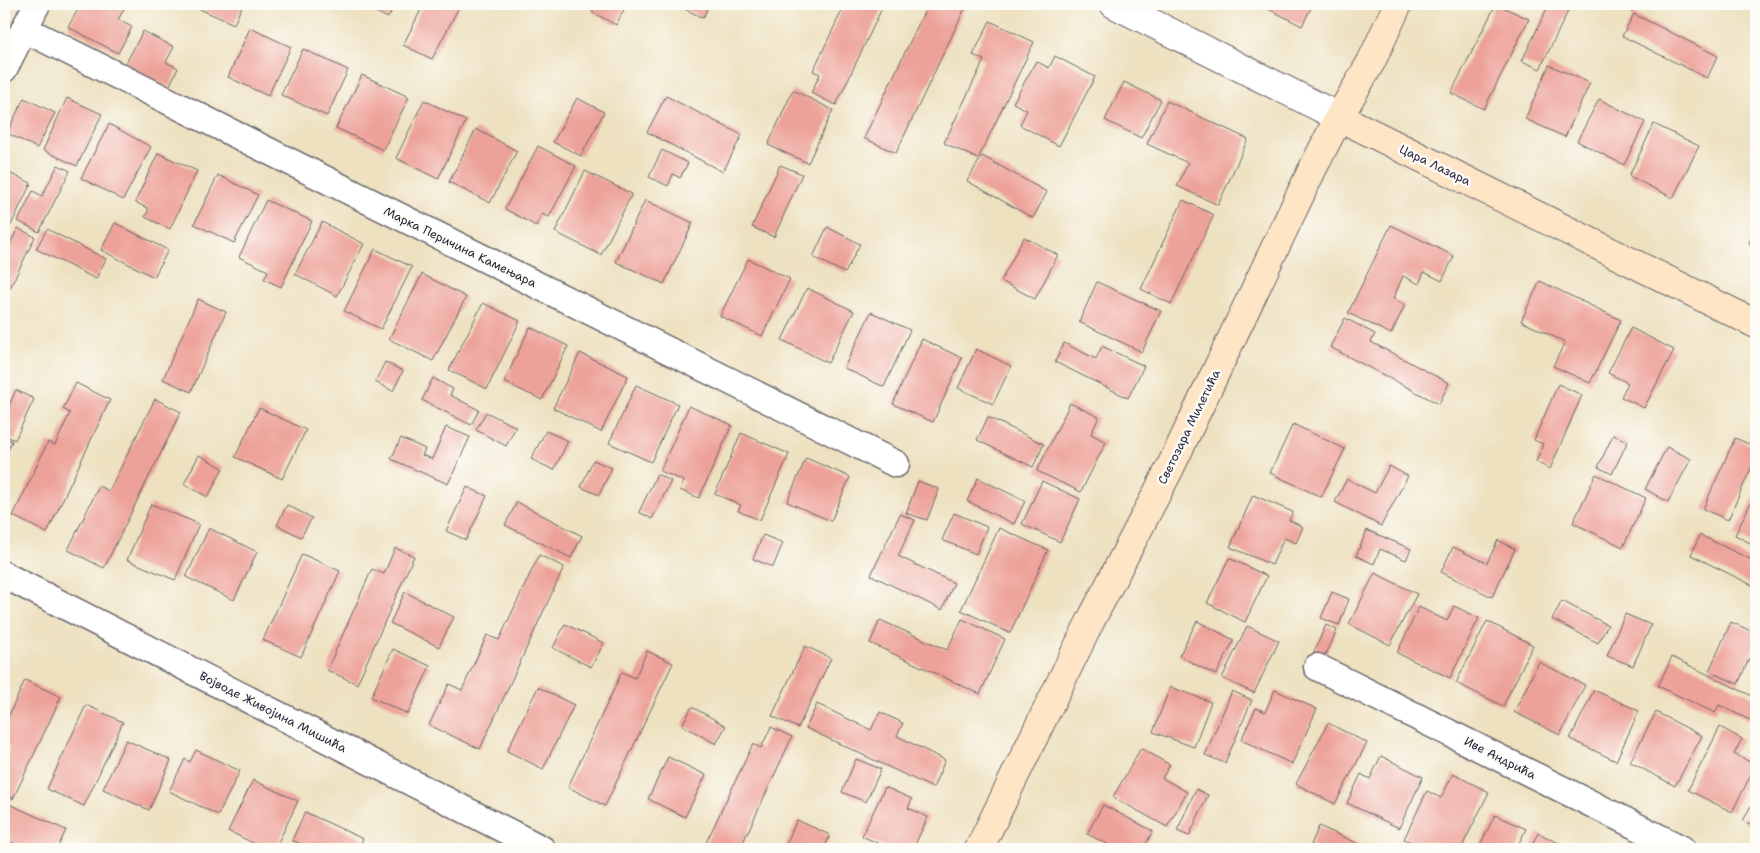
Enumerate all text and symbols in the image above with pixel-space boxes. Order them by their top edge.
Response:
street label: Цара Лазара [1397,141,1474,189]
street label: Марка Перичина Камењара [381,203,540,291]
street label: Светозара Милетића [1154,366,1224,487]
street label: Војводе Живојина Мишића [197,668,350,756]
street label: Иве Андрића [1461,733,1539,783]

